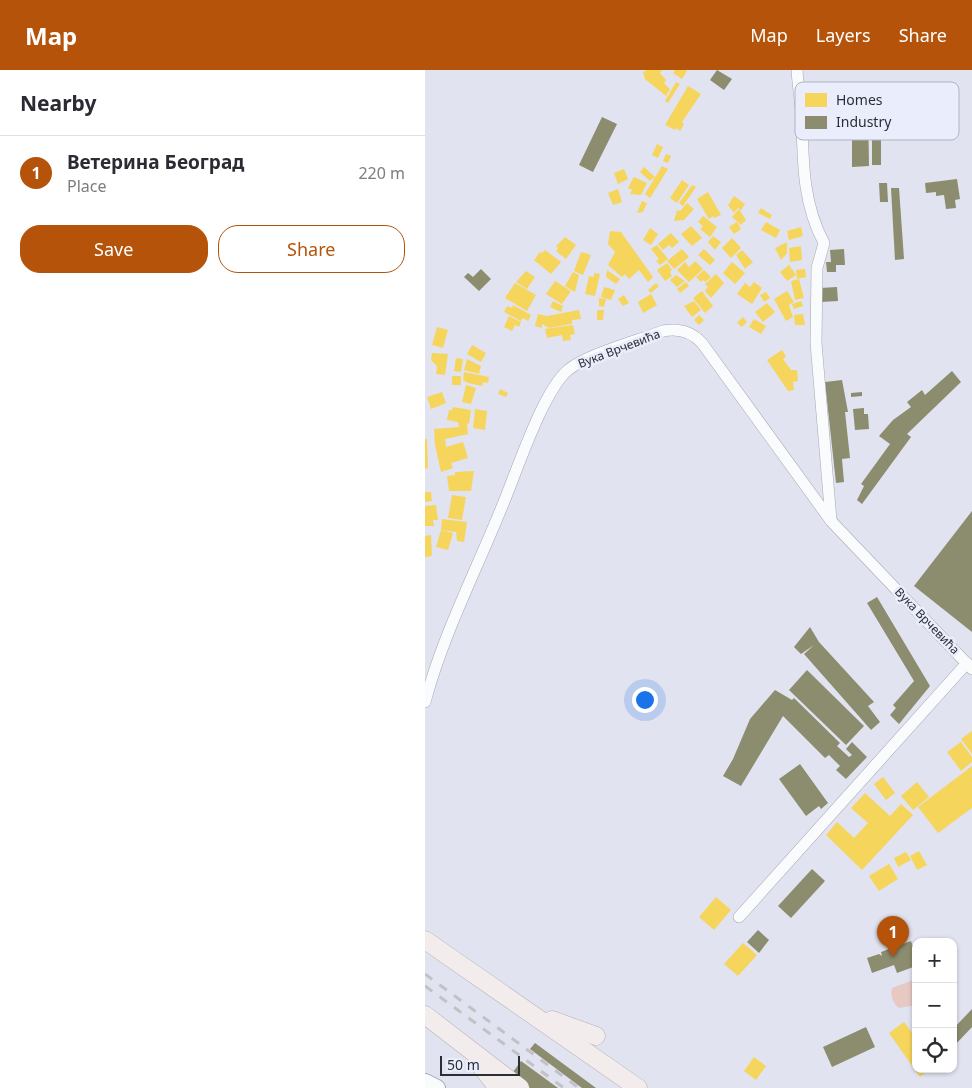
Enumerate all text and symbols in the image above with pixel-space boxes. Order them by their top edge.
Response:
text: Map [25,19,77,52]
text: Map [750,23,788,47]
text: Layers [816,23,871,47]
text: Share [899,23,947,47]
legend [795,82,959,140]
text: Nearby [20,89,96,117]
text: Homes [836,90,883,109]
text: Industry [836,112,892,131]
text: Ветерина Београд [67,149,244,175]
text: 1 [31,162,41,184]
text: 220 m [358,162,405,184]
text: Place [67,175,107,197]
button: Save [20,225,208,273]
button: Share [218,225,405,273]
street label: Вука Врчевића [575,325,662,372]
street label: Вука Врчевића [891,584,964,658]
your location [632,687,658,713]
pin: 1 [877,916,909,957]
map controls [912,938,957,1073]
button: + [912,938,957,983]
button: − [912,983,957,1028]
button: locate [912,1028,957,1073]
scale bar [440,1053,520,1076]
text: 50 m [447,1055,480,1074]

